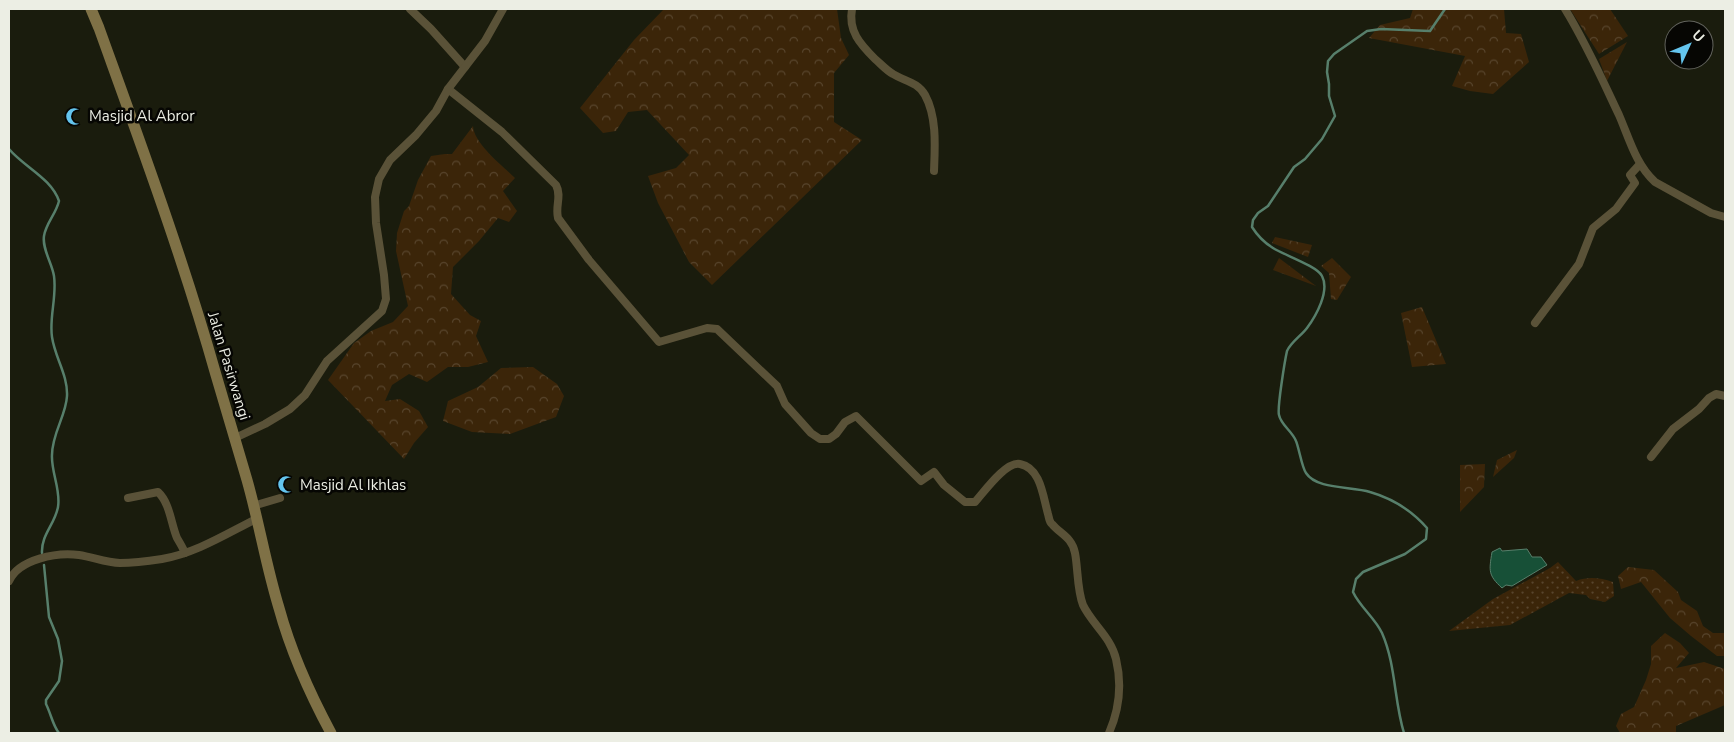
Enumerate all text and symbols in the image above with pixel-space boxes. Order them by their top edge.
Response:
north arrow [1664,20,1714,70]
text: U [1688,26,1708,47]
mosque icon: Masjid Al Abror [65,106,85,126]
place label: Masjid Al Abror [89,106,195,126]
street label: Jalan Pasirwangi [203,308,255,423]
mosque icon: Masjid Al Ikhlas [276,475,296,495]
place label: Masjid Al Ikhlas [300,475,406,495]

